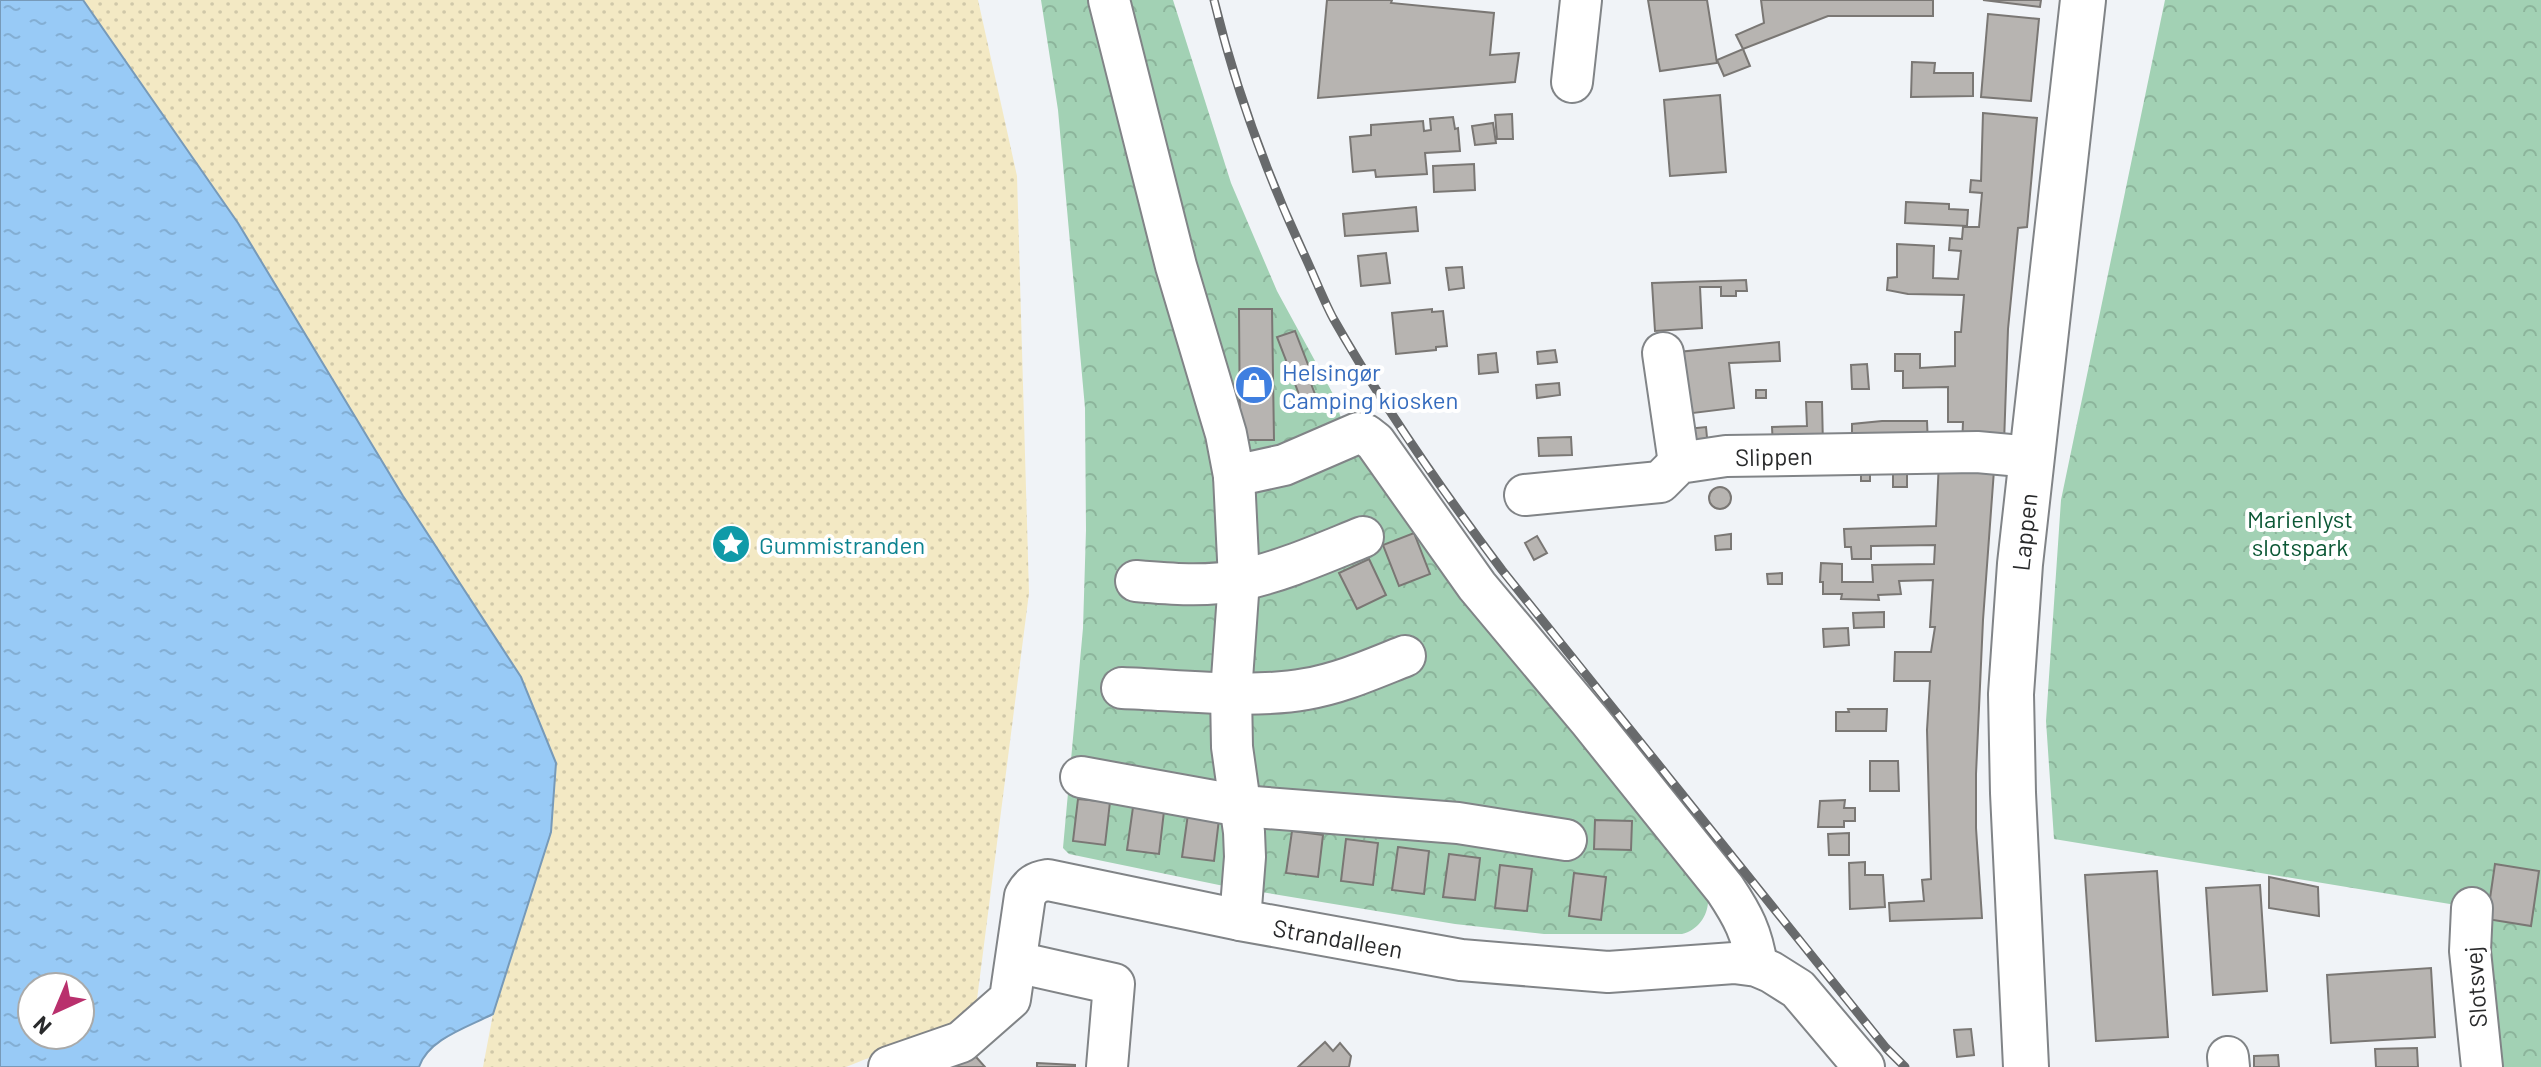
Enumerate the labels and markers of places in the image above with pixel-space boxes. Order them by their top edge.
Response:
place label: Helsingør Camping kiosken [1282,357,1459,414]
shop icon: Helsingør Camping kiosken [1233,364,1275,406]
place icon: Gummistranden [710,523,752,565]
place label: Gummistranden [759,530,925,559]

